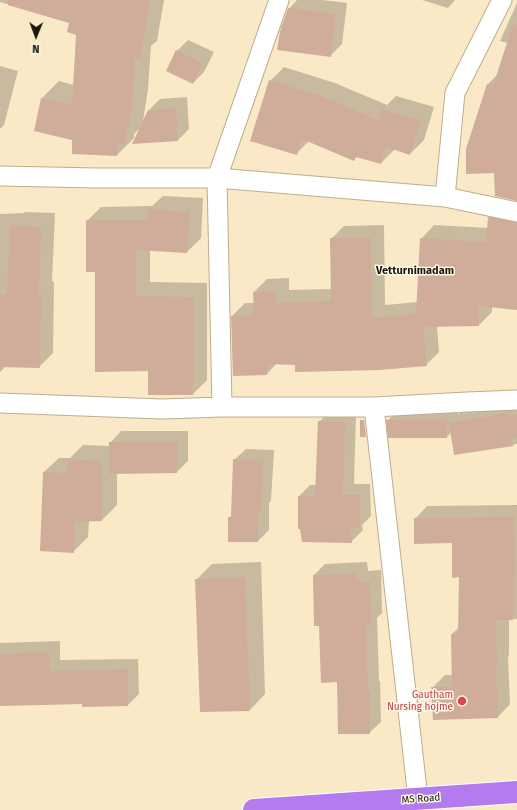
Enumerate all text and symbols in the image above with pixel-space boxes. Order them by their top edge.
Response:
north arrow [16,16,56,56]
text: N [32,42,40,55]
district label: Vetturnimadam [376,264,454,278]
place label: Gautham Nursing hojme [387,689,453,712]
marker: Gautham Nursing hojme [456,695,468,707]
street label: MS Road [401,792,441,806]

